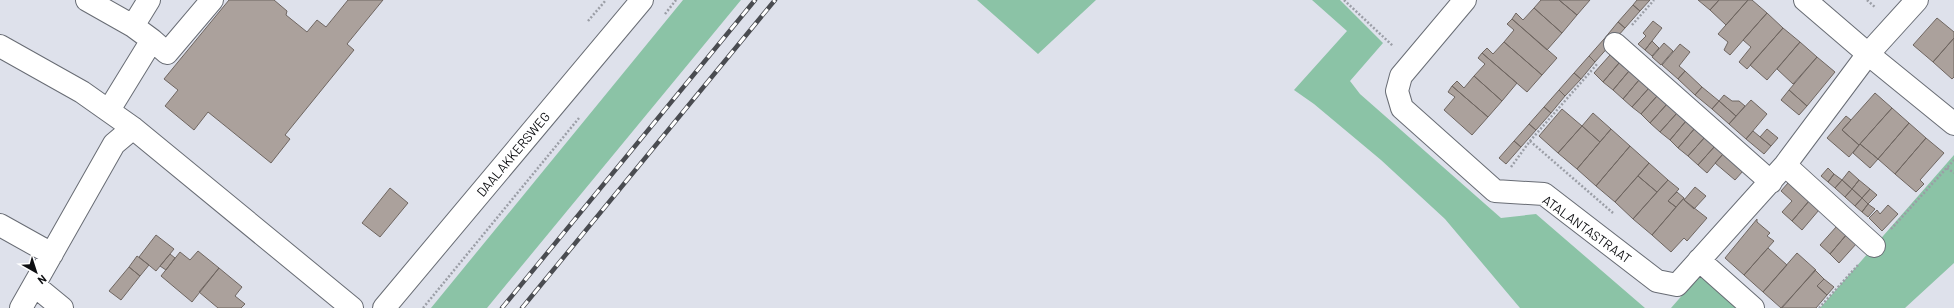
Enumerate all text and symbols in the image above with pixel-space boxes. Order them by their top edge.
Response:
street label: DAALAKKERSWEG [473,108,553,200]
street label: ATALANTASTRAAT [1540,191,1634,267]
north arrow [16,252,56,292]
text: N [36,273,50,288]

